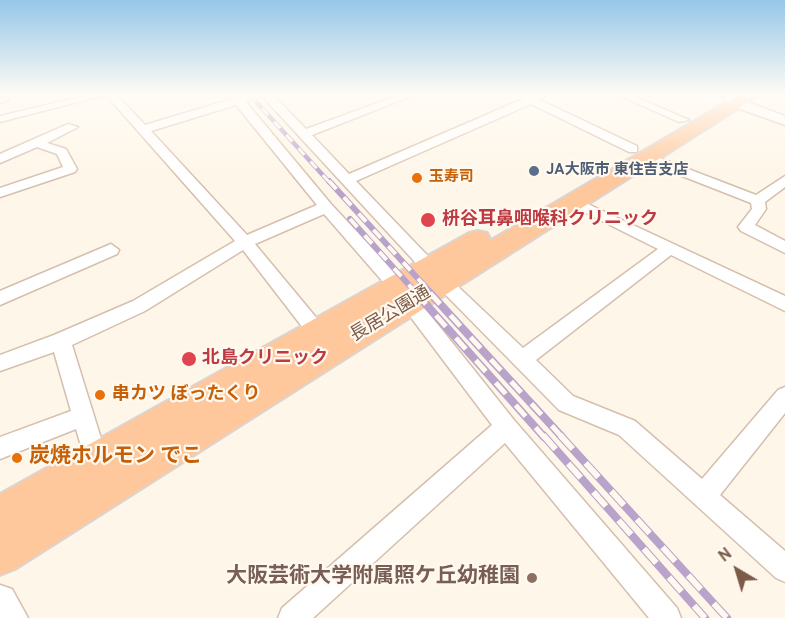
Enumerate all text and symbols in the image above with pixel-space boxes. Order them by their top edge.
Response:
place label: JA大阪市 東住吉支店 [546,162,688,180]
marker: JA大阪市 東住吉支店 [527,164,541,178]
place label: 玉寿司 [429,169,474,187]
marker: 玉寿司 [410,171,424,185]
place label: 枡谷耳鼻咽喉科クリニック [442,209,658,231]
marker: 枡谷耳鼻咽喉科クリニック [419,211,437,229]
street label: 長居公園通 [347,283,435,347]
place label: 北島クリニック [202,348,328,370]
marker: 北島クリニック [180,350,198,368]
place label: 串カツ ぼったくり [112,384,260,406]
marker: 串カツ ぼったくり [93,388,107,402]
place label: 炭焼ホルモン でこ [29,445,202,471]
marker: 炭焼ホルモン でこ [10,451,24,465]
north arrow [707,540,767,600]
text: N [715,544,737,567]
place label: 大阪芸術大学附属照ケ丘幼稚園 [226,565,520,591]
marker: 大阪芸術大学附属照ケ丘幼稚園 [525,571,539,585]

